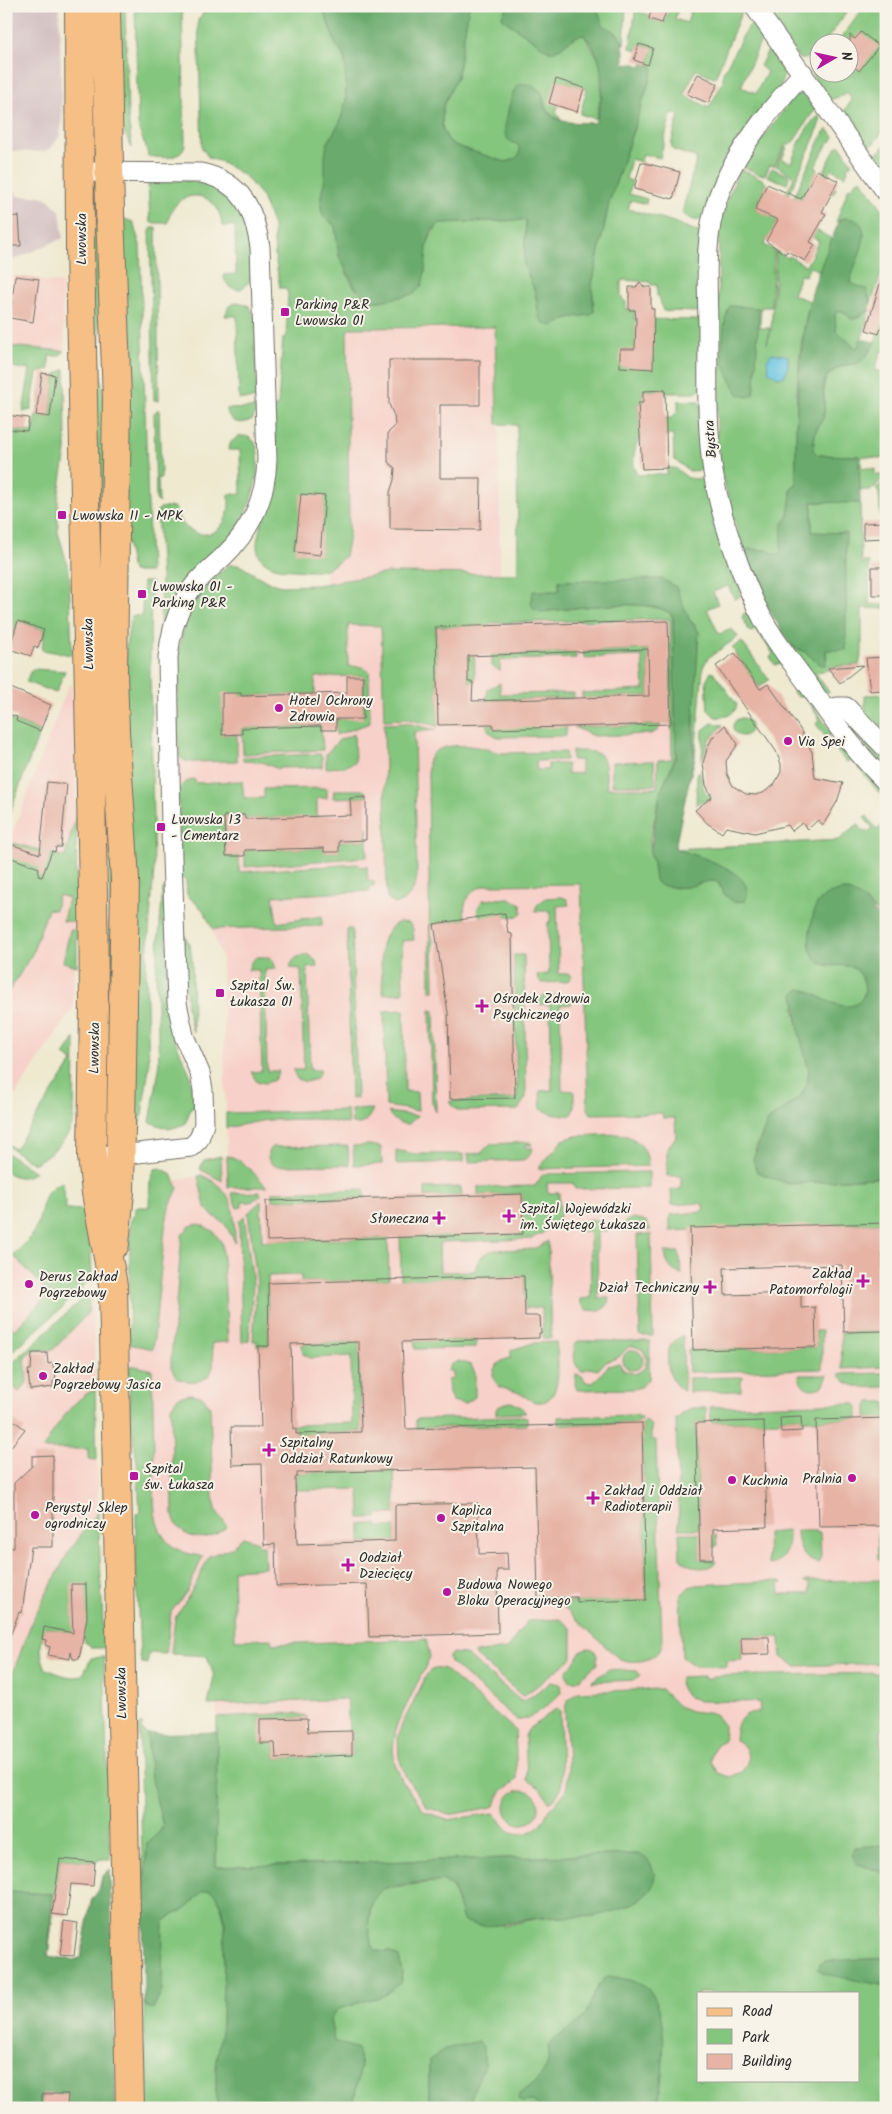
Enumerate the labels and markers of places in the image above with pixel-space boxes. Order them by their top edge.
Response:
place label: Parking P&R Lwowska 01 [295,294,369,332]
marker: Parking P&R Lwowska 01 [279,306,291,318]
place label: Lwowska 11 - MPK [72,505,184,527]
marker: Lwowska 11 - MPK [56,509,68,521]
place label: Lwowska 01 - Parking P&R [152,576,233,614]
marker: Lwowska 01 - Parking P&R [136,588,148,600]
place label: Hotel Ochrony Zdrowia [289,690,373,728]
marker: Hotel Ochrony Zdrowia [273,702,285,714]
place label: Via Spei [798,731,845,753]
marker: Via Spei [782,735,794,747]
place label: Lwowska 13 - Cmentarz [171,809,241,847]
marker: Lwowska 13 - Cmentarz [155,821,167,833]
place label: Szpital Św. Łukasza 01 [230,975,295,1013]
marker: Szpital Św. Łukasza 01 [214,987,226,999]
place label: Ośrodek Zdrowia Psychicznego [493,988,590,1026]
marker: Ośrodek Zdrowia Psychicznego [475,999,489,1013]
place label: Szpital Wojewódzki im. Świętego Łukasza [520,1198,646,1236]
place label: Słoneczna [370,1208,429,1230]
marker: Szpital Wojewódzki im. Świętego Łukasza [502,1209,516,1223]
marker: Słoneczna [433,1212,445,1224]
place label: Zakład Patomorfologii [769,1263,853,1301]
place label: Derus Zakład Pogrzebowy [39,1266,119,1304]
marker: Zakład Patomorfologii [856,1274,870,1288]
place label: Dział Techniczny [598,1277,699,1299]
marker: Derus Zakład Pogrzebowy [23,1278,35,1290]
marker: Dział Techniczny [703,1280,717,1294]
place label: Zakład Pogrzebowy Jasica [53,1358,161,1396]
marker: Zakład Pogrzebowy Jasica [37,1370,49,1382]
place label: Szpitalny Oddział Ratunkowy [280,1432,393,1470]
marker: Szpitalny Oddział Ratunkowy [262,1443,276,1457]
place label: Szpital św. Łukasza [144,1458,214,1496]
place label: Pralnia [802,1468,842,1490]
marker: Szpital św. Łukasza [128,1470,140,1482]
place label: Kuchnia [742,1470,788,1492]
marker: Pralnia [846,1472,858,1484]
marker: Kuchnia [726,1474,738,1486]
place label: Zakład i Oddział Radioterapii [604,1480,704,1518]
marker: Zakład i Oddział Radioterapii [586,1491,600,1505]
place label: Perystyl Sklep ogrodniczy [45,1497,128,1535]
place label: Kaplica Szpitalna [451,1500,504,1538]
marker: Perystyl Sklep ogrodniczy [29,1509,41,1521]
marker: Kaplica Szpitalna [435,1512,447,1524]
place label: Oodział Dziecięcy [359,1547,413,1585]
marker: Oodział Dziecięcy [341,1558,355,1572]
place label: Budowa Nowego Bloku Operacyjnego [457,1574,570,1612]
marker: Budowa Nowego Bloku Operacyjnego [441,1586,453,1598]

